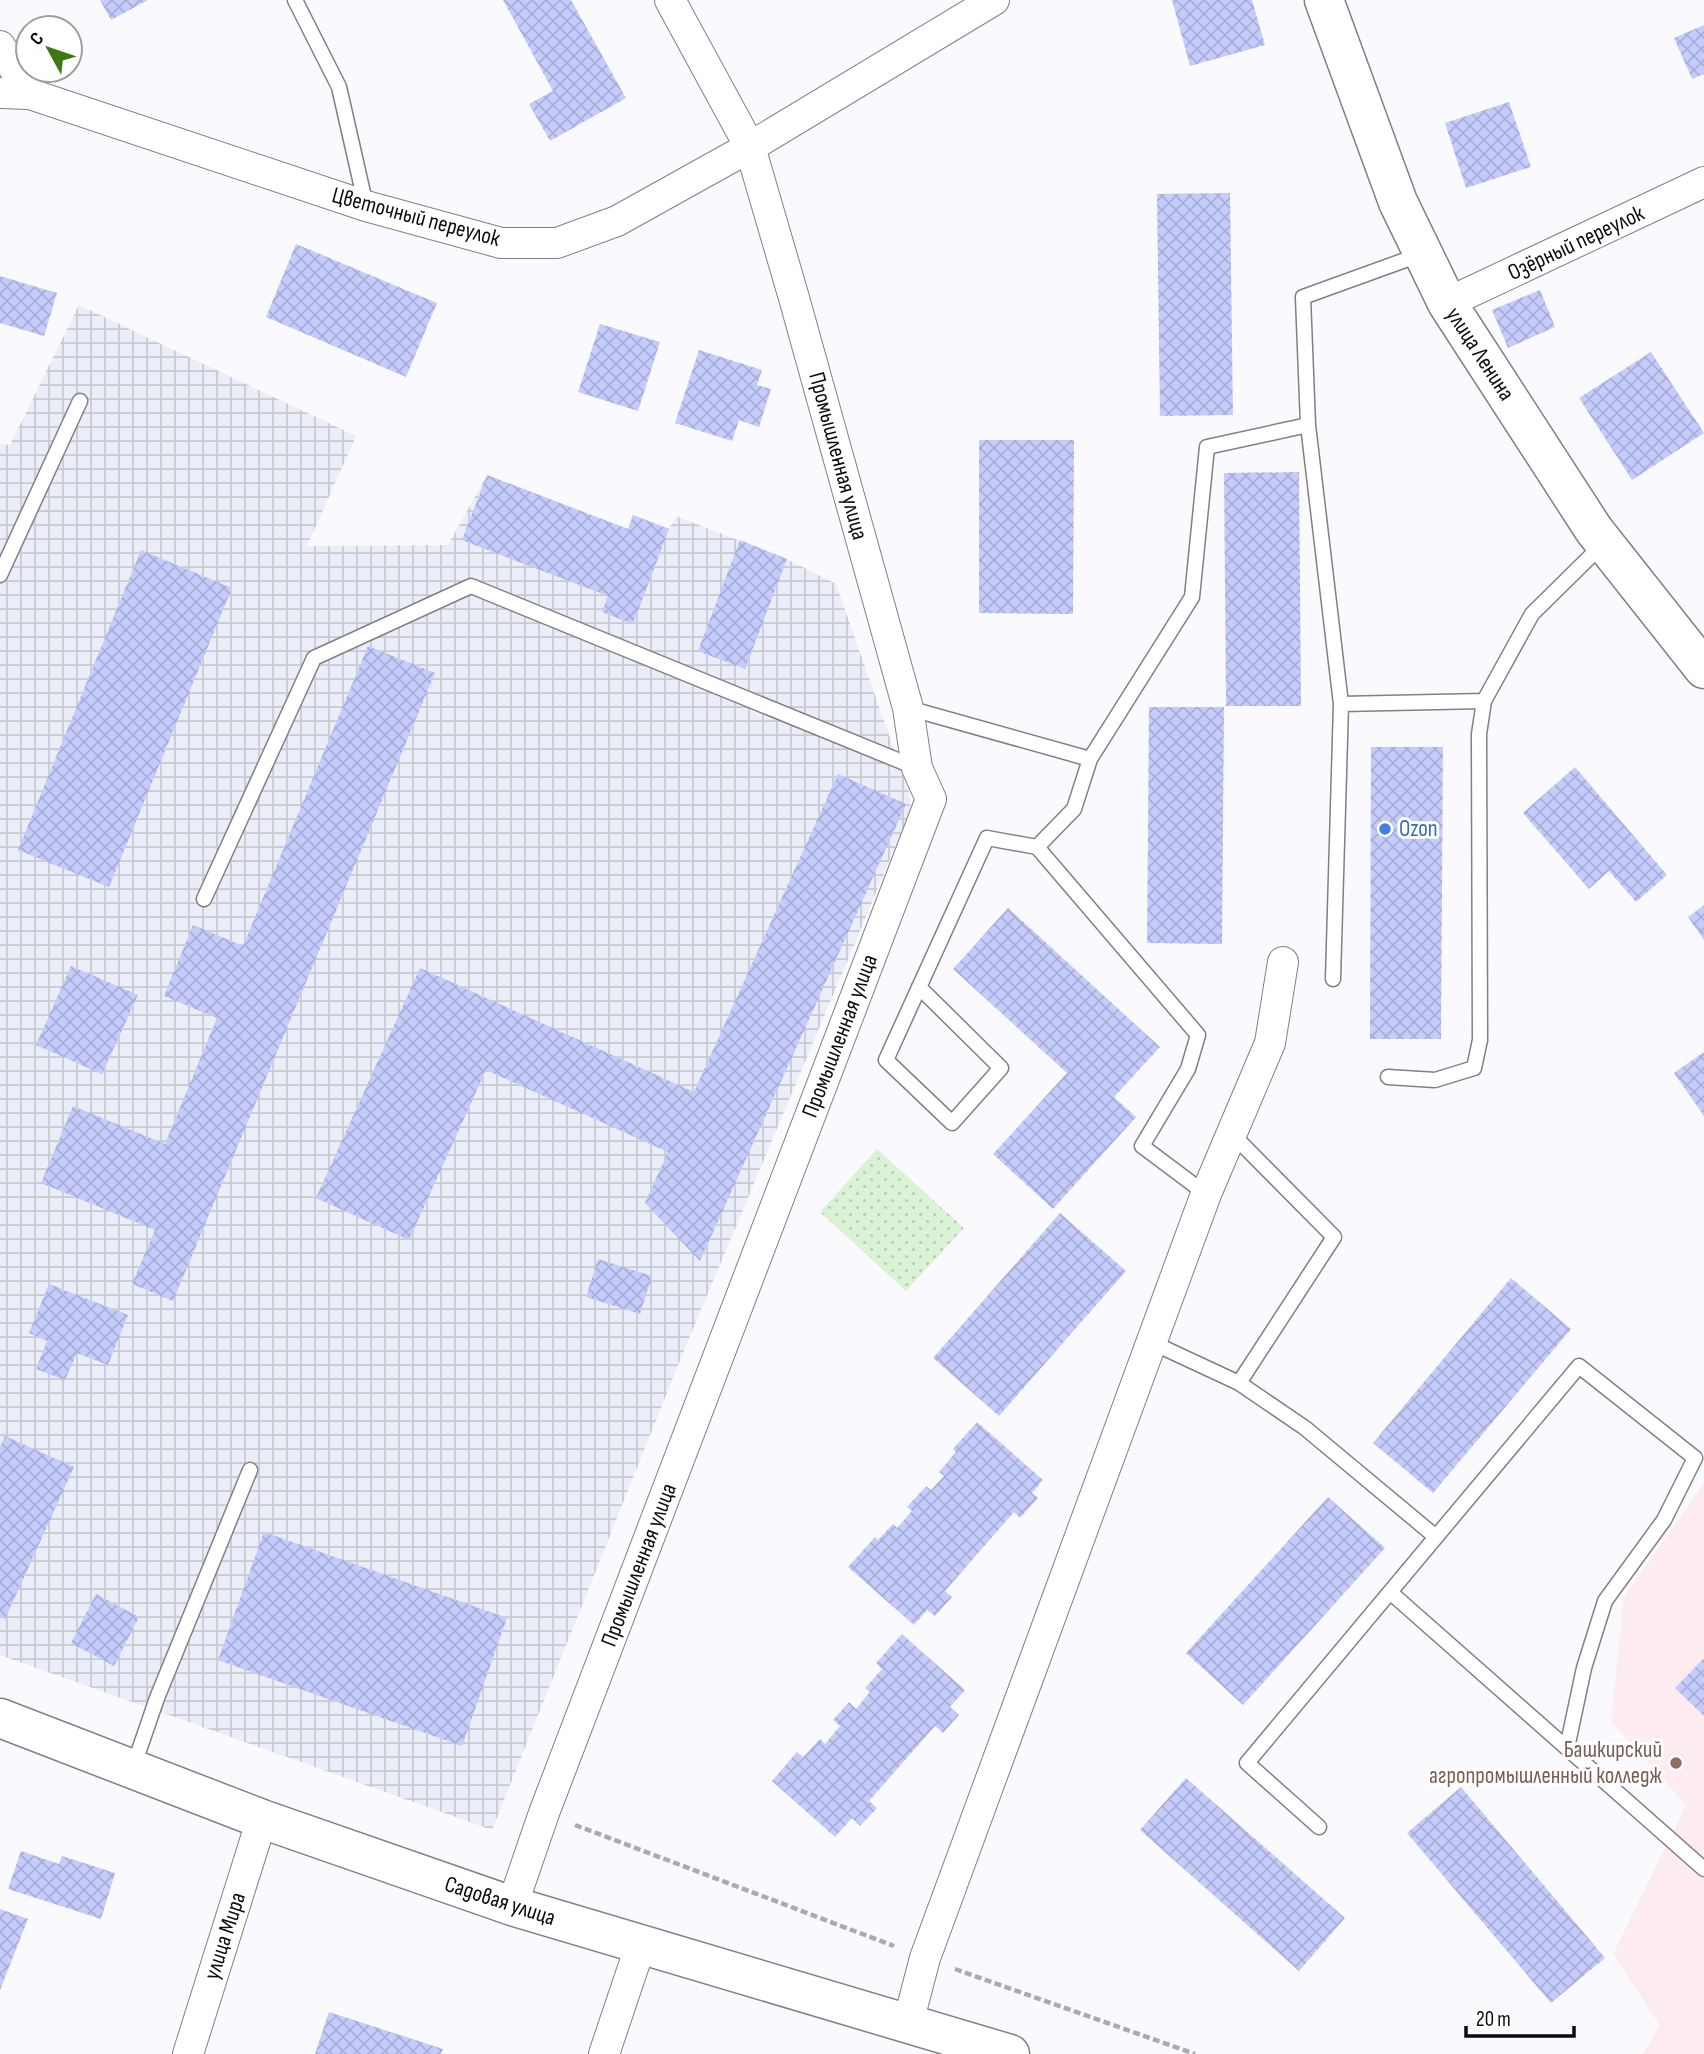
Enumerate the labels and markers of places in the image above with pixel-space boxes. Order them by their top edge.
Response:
place label: Ozon [1399,815,1438,843]
marker: Ozon [1377,821,1393,837]
place label: Башкирский агропромышленный колледж [1429,1736,1663,1790]
marker: Башкирский агропромышленный колледж [1668,1755,1684,1771]

